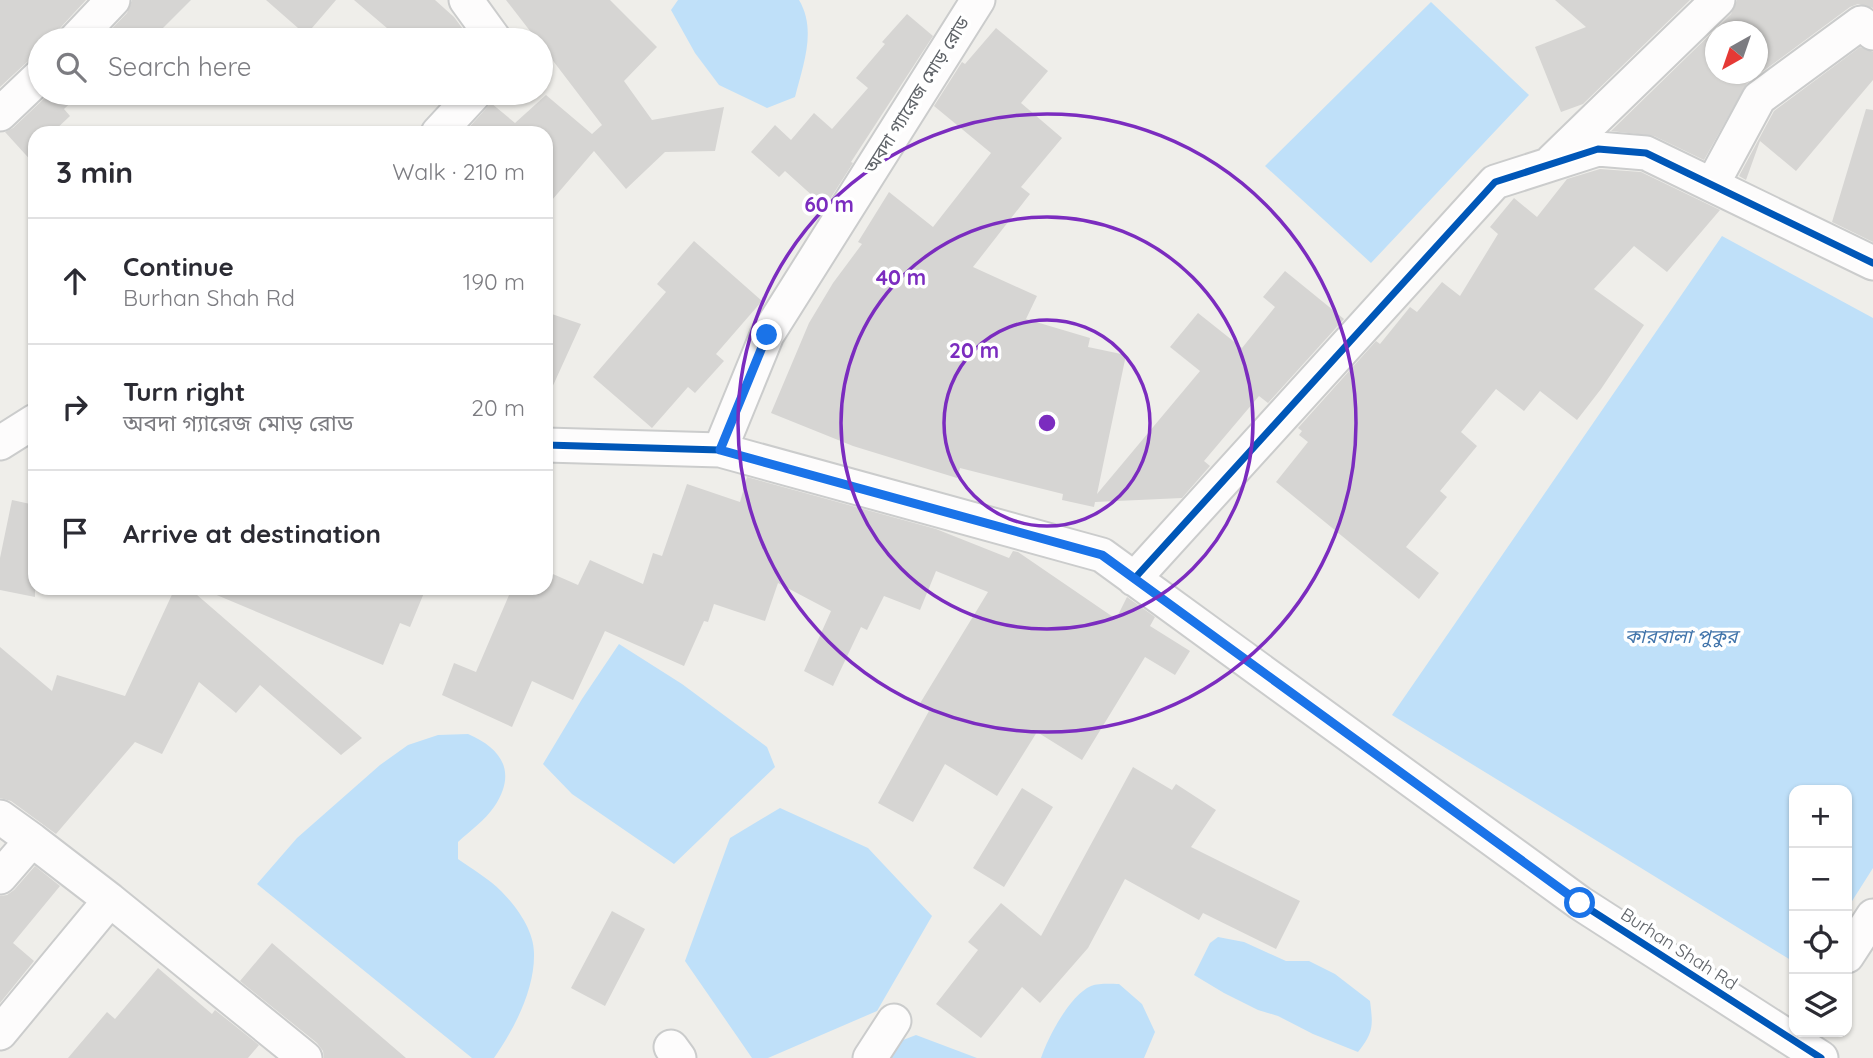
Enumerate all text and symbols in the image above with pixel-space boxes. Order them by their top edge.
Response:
street label: অবদা গ্যারেজ মোড় রোড [859,12,974,178]
north arrow [1705,21,1768,84]
search box [28,28,553,105]
icon: search [52,48,90,86]
text: Search here [108,50,252,83]
text: 3 min [56,153,133,191]
text: Walk · 210 m [392,157,525,186]
text: 60 m [804,191,854,217]
text: Continue [123,250,234,283]
icon: ahead [56,262,94,300]
text: 40 m [876,264,926,290]
text: 190 m [463,267,525,296]
text: Burhan Shah Rd [123,283,295,312]
route end [751,319,782,350]
text: 20 m [949,337,999,363]
text: Turn right [123,375,245,408]
icon: right [56,388,94,426]
text: 20 m [471,393,525,422]
text: অবদা গ্যারেজ মোড় রোড [123,408,353,437]
centre of rings [1035,411,1059,435]
icon: arrive [56,514,94,552]
text: Arrive at destination [123,517,381,550]
water label: কারবালা পুকুর [1625,624,1741,648]
map controls [1789,785,1852,1037]
button: + [1789,785,1852,848]
button: − [1789,848,1852,911]
route start [1564,887,1595,918]
street label: Burhan Shah Rd [1617,902,1742,995]
button: locate [1789,911,1852,974]
button: layers [1789,974,1852,1037]

